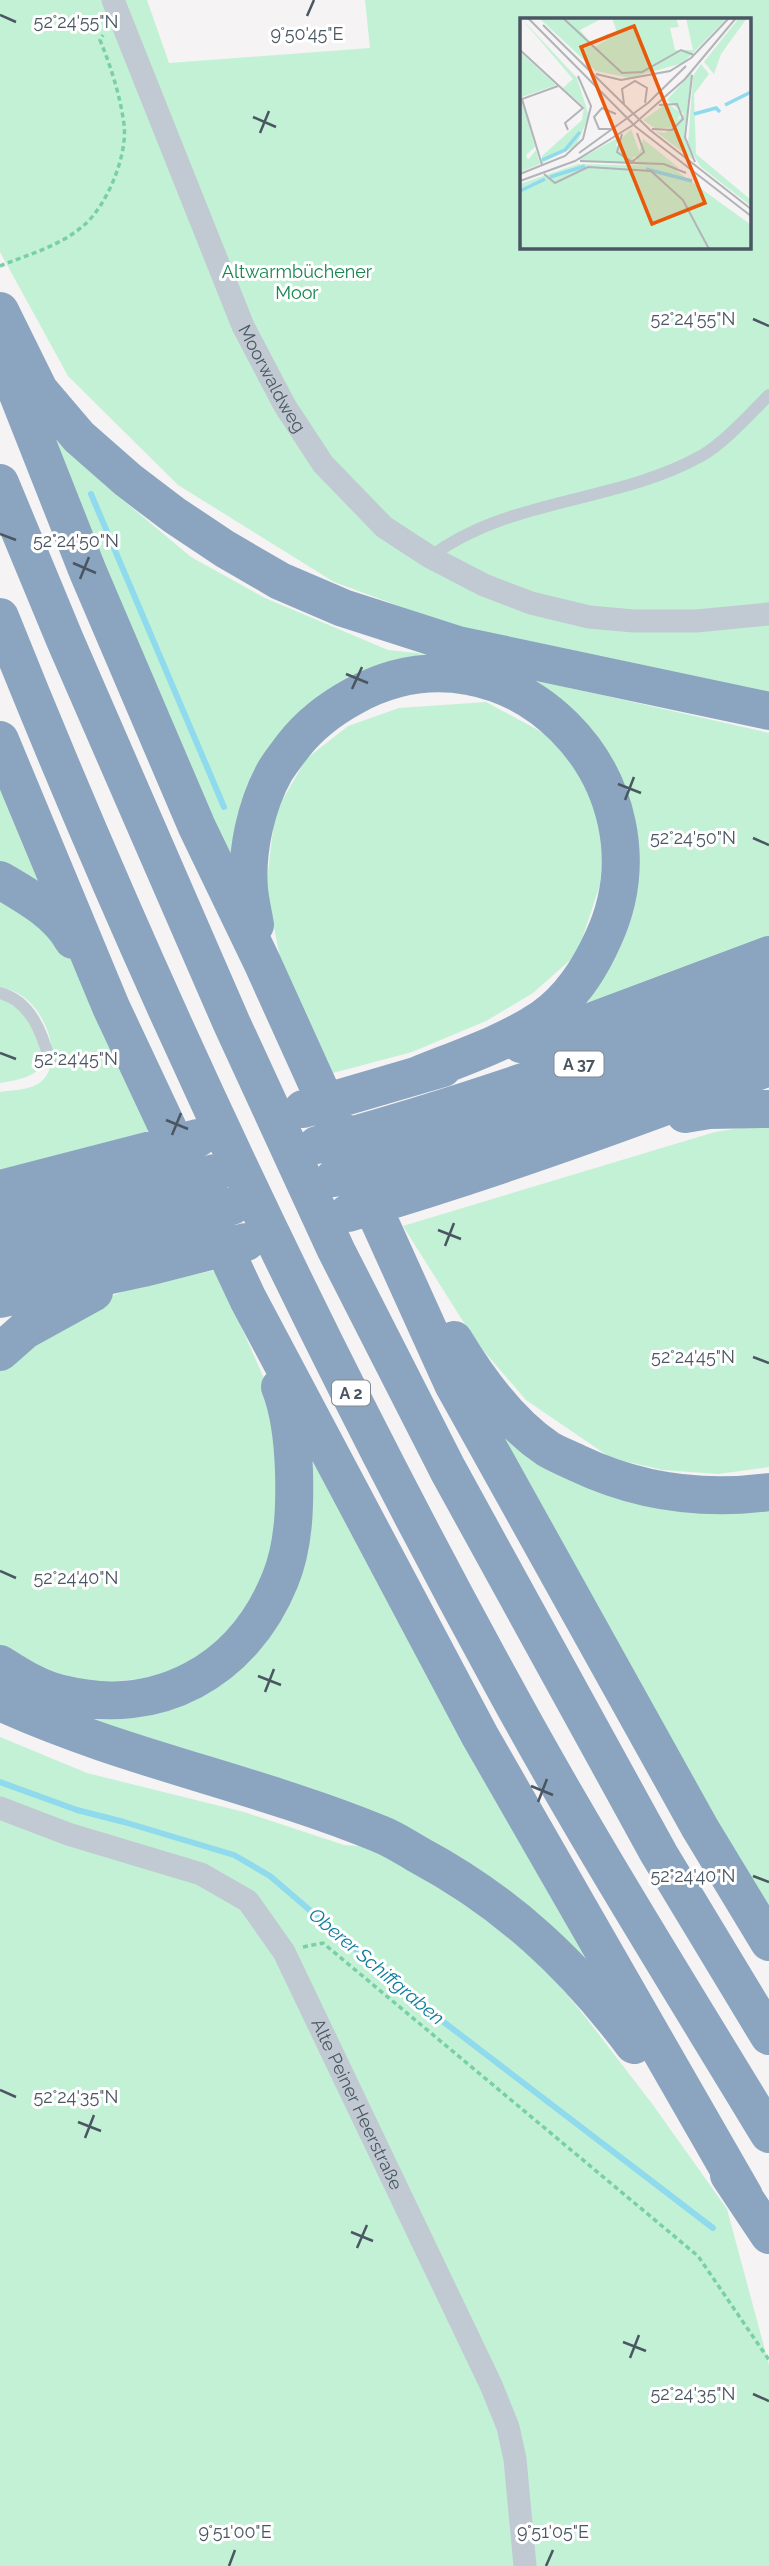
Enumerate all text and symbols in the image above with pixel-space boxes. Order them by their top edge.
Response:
text: 52°24'55"N [34,11,118,32]
inset map [520,18,752,248]
text: 9°50'45"E [270,23,344,44]
park label: Altwarmbüchener Moor [222,261,373,303]
text: 52°24'55"N [651,308,735,329]
street label: Moorwaldweg [234,321,310,436]
text: 52°24'50"N [33,530,119,551]
text: 52°24'50"N [650,827,736,848]
text: 52°24'45"N [34,1048,118,1069]
road number: A 37 [554,1052,604,1076]
text: 52°24'45"N [651,1346,735,1367]
road number: A 2 [332,1380,370,1406]
text: 52°24'40"N [34,1567,118,1588]
text: 52°24'40"N [651,1865,735,1886]
water label: Oberer Schiffgraben [305,1903,449,2029]
street label: Alte Peiner Heerstraße [307,2015,407,2193]
text: 52°24'35"N [34,2086,118,2107]
text: 52°24'35"N [651,2383,735,2404]
text: 9°51'00"E [198,2521,272,2542]
text: 9°51'05"E [517,2521,589,2542]

